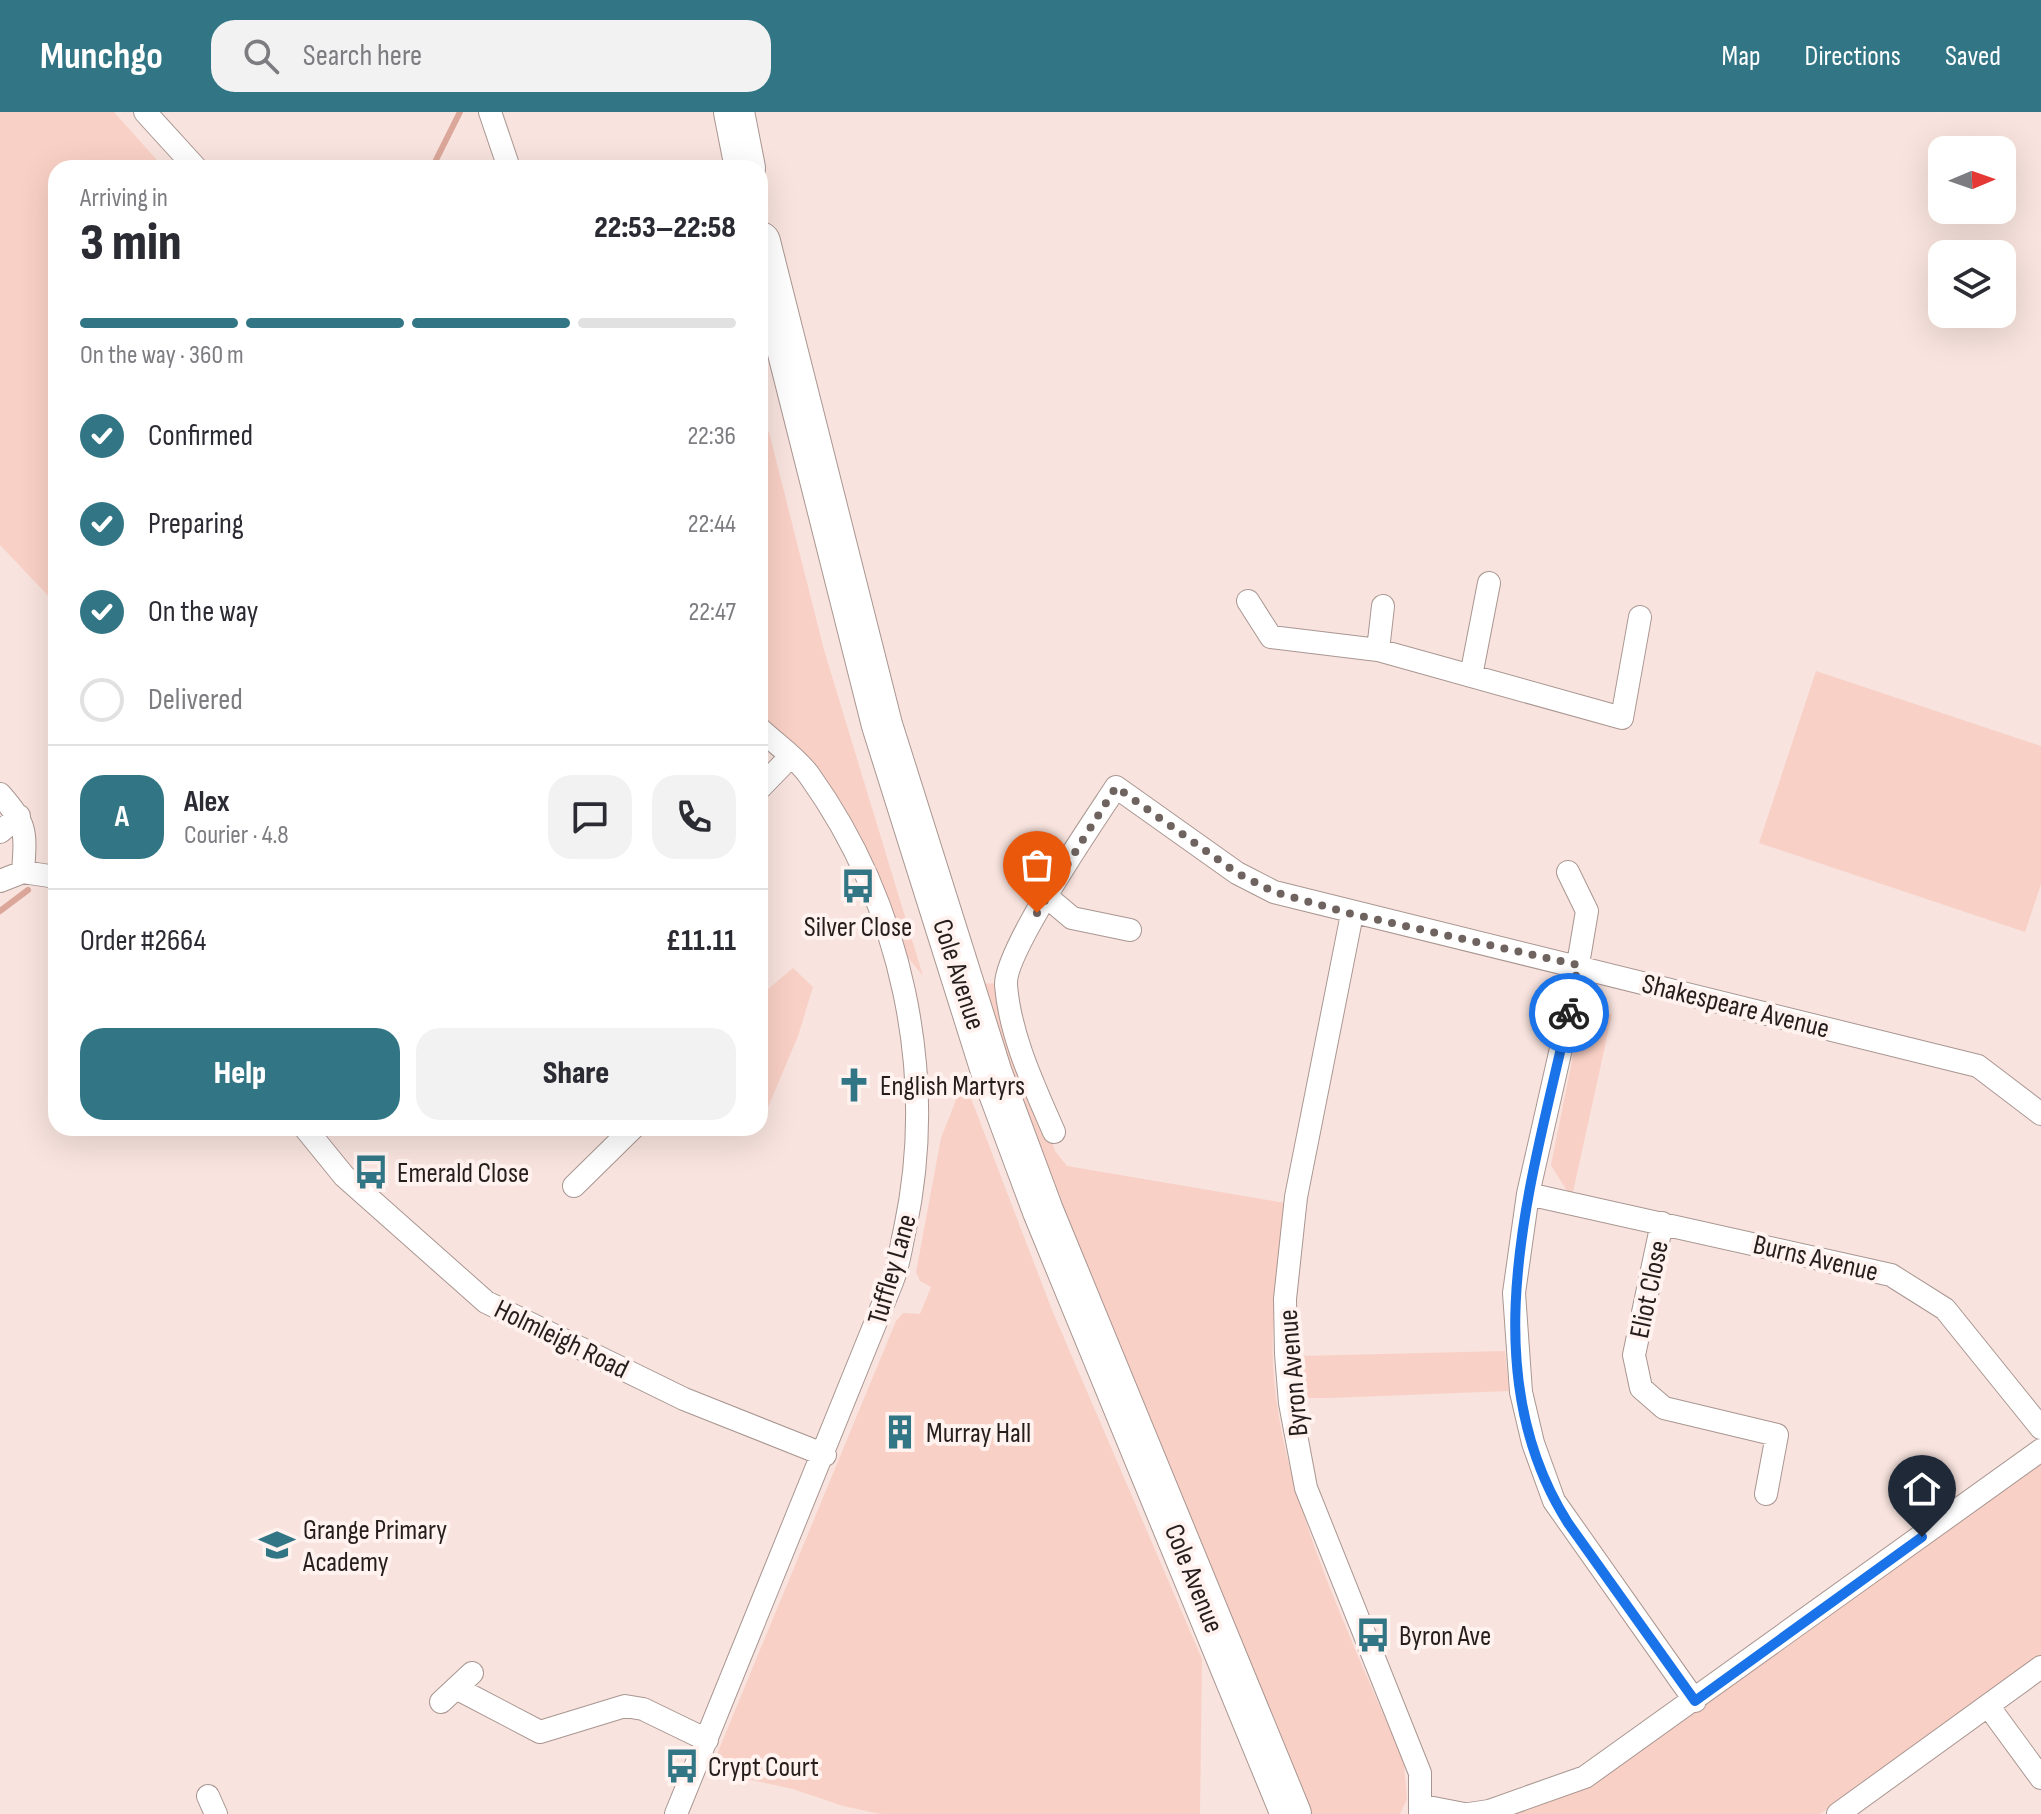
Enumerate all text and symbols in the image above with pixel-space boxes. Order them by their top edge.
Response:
search box [211,20,771,92]
text: Munchgo [40,34,163,79]
icon: search [239,34,283,78]
text: Search here [303,38,422,74]
text: Map [1722,40,1761,73]
text: Directions [1805,40,1901,73]
text: Saved [1945,40,2001,73]
north arrow [1928,136,2016,224]
map controls [1928,136,2016,328]
text: Arriving in [80,183,168,214]
text: 22:53–22:58 [594,210,736,246]
text: 3 min [80,212,182,275]
button: layers [1928,240,2016,328]
text: On the way · 360 m [80,340,244,371]
icon: check [80,414,124,458]
text: Confirmed [148,418,253,454]
text: 22:36 [687,421,736,452]
icon: check [80,502,124,546]
text: Preparing [148,506,244,542]
text: 22:44 [688,509,736,540]
icon: check [80,590,124,634]
text: On the way [148,594,258,630]
text: 22:47 [689,597,736,628]
text: Delivered [148,682,243,718]
button: chat [548,775,632,859]
button: phone [652,775,736,859]
text: Alex [184,784,230,820]
text: A [115,799,129,835]
text: Courier · 4.8 [184,820,289,851]
pin [1003,831,1071,913]
icon: bag [1015,843,1059,887]
bus stop icon: Silver Close [839,867,877,905]
place label: Silver Close [804,911,912,944]
street label: Cole Avenue [925,915,992,1034]
text: Order #2664 [80,923,206,959]
text: £11.11 [666,923,736,959]
street label: Shakespeare Avenue [1639,967,1833,1046]
courier [1529,973,1609,1053]
icon: bike [1547,991,1591,1035]
button: Help [80,1028,400,1120]
button: Share [416,1028,736,1120]
church icon: English Martyrs [835,1066,873,1104]
place label: English Martyrs [880,1070,1025,1103]
bus stop icon: Emerald Close [352,1153,390,1191]
place label: Emerald Close [397,1157,529,1190]
street label: Tuffley Lane [861,1211,924,1328]
street label: Burns Avenue [1750,1228,1881,1289]
street label: Eliot Close [1623,1238,1676,1341]
street label: Holmleigh Road [489,1293,634,1386]
street label: Byron Avenue [1272,1308,1315,1438]
building icon: Murray Hall [881,1413,919,1451]
place label: Murray Hall [926,1417,1031,1450]
pin [1888,1455,1956,1537]
icon: home [1900,1467,1944,1511]
place label: Grange Primary Academy [302,1514,447,1579]
street label: Cole Avenue [1157,1519,1230,1638]
school or university icon: Grange Primary Academy [258,1526,296,1564]
bus stop icon: Byron Ave [1354,1616,1392,1654]
place label: Byron Ave [1399,1620,1491,1653]
bus stop icon: Crypt Court [663,1747,701,1785]
place label: Crypt Court [708,1751,819,1784]

